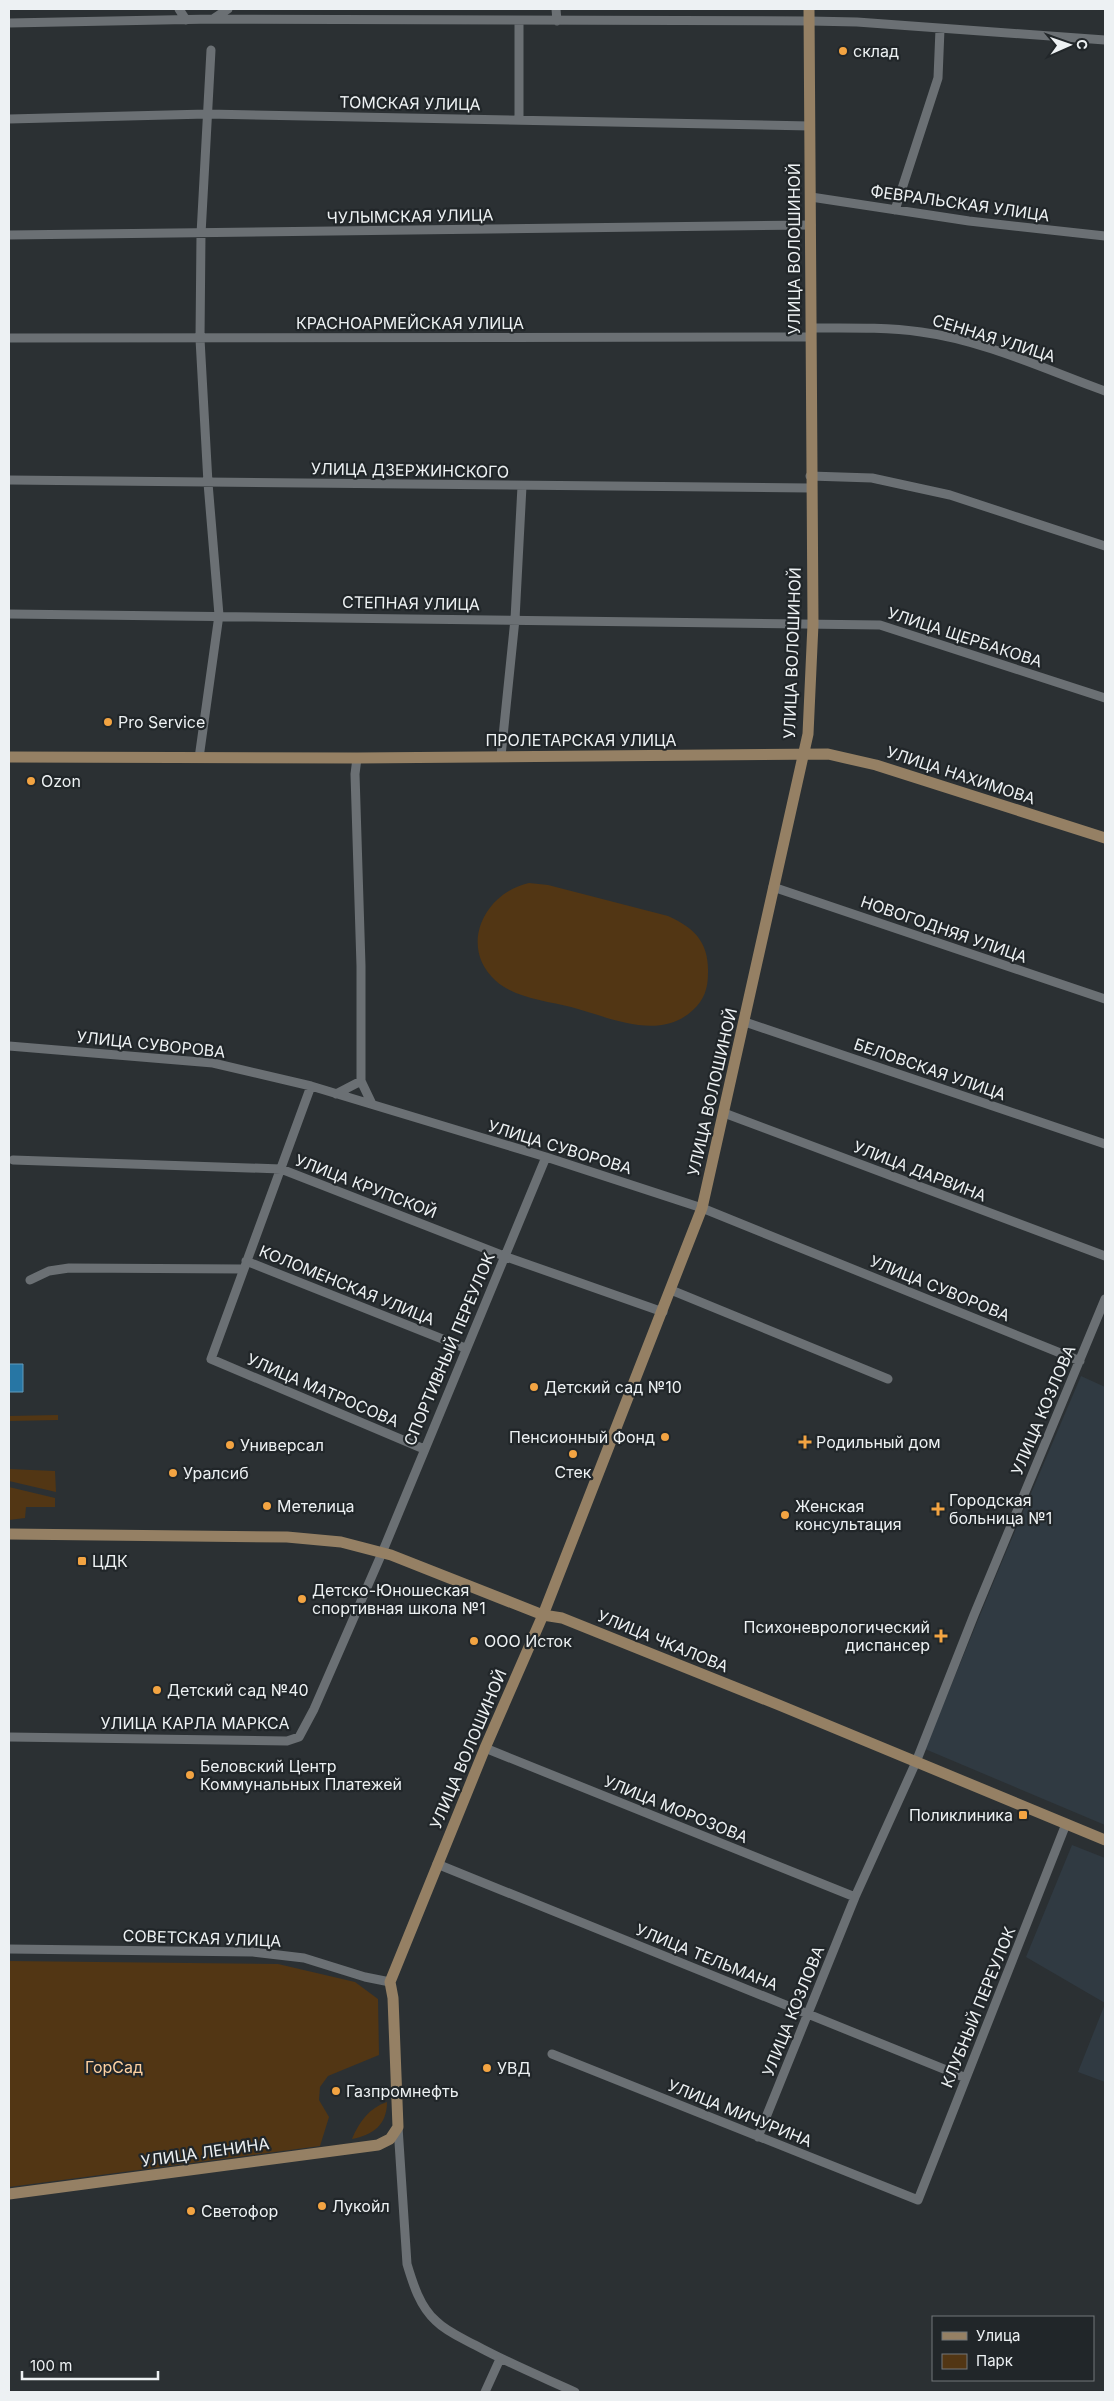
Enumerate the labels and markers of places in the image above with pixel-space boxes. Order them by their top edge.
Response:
place label: склад [853,41,899,61]
marker: склад [837,45,849,57]
place label: Pro Service [118,712,205,732]
marker: Pro Service [102,716,114,728]
place label: Ozon [41,771,81,791]
marker: Ozon [25,775,37,787]
place label: Детский сад №10 [544,1377,682,1397]
marker: Детский сад №10 [528,1381,540,1393]
place label: Пенсионный Фонд [509,1427,655,1447]
marker: Пенсионный Фонд [659,1431,671,1443]
place label: Родильный дом [816,1432,941,1452]
place label: Универсал [240,1435,324,1455]
marker: Родильный дом [798,1435,812,1449]
marker: Универсал [224,1439,236,1451]
marker: Стек [567,1448,579,1460]
place label: Стек [555,1462,592,1482]
place label: Уралсиб [183,1463,249,1483]
marker: Уралсиб [167,1467,179,1479]
place label: Городская больница №1 [949,1490,1052,1528]
place label: Метелица [277,1496,355,1516]
place label: Женская консультация [795,1496,902,1534]
marker: Метелица [261,1500,273,1512]
marker: Городская больница №1 [931,1502,945,1516]
marker: Женская консультация [779,1509,791,1521]
place label: ЦДК [92,1551,128,1571]
marker: ЦДК [76,1555,88,1567]
place label: Детско-Юношеская спортивная школа №1 [312,1580,486,1618]
marker: Детско-Юношеская спортивная школа №1 [296,1593,308,1605]
place label: Психоневрологический диспансер [744,1617,930,1655]
marker: Психоневрологический диспансер [934,1629,948,1643]
place label: ООО Исток [484,1631,572,1651]
marker: ООО Исток [468,1635,480,1647]
place label: Детский сад №40 [167,1680,309,1700]
marker: Детский сад №40 [151,1684,163,1696]
place label: Беловский Центр Коммунальных Платежей [200,1756,402,1794]
marker: Беловский Центр Коммунальных Платежей [184,1769,196,1781]
place label: Поликлиника [909,1805,1013,1825]
marker: Поликлиника [1017,1809,1029,1821]
place label: УВД [497,2058,531,2078]
marker: УВД [481,2062,493,2074]
place label: Газпромнефть [346,2081,459,2101]
marker: Газпромнефть [330,2085,342,2097]
place label: Лукойл [332,2196,390,2216]
marker: Лукойл [316,2200,328,2212]
place label: Светофор [201,2201,278,2221]
marker: Светофор [185,2205,197,2217]

